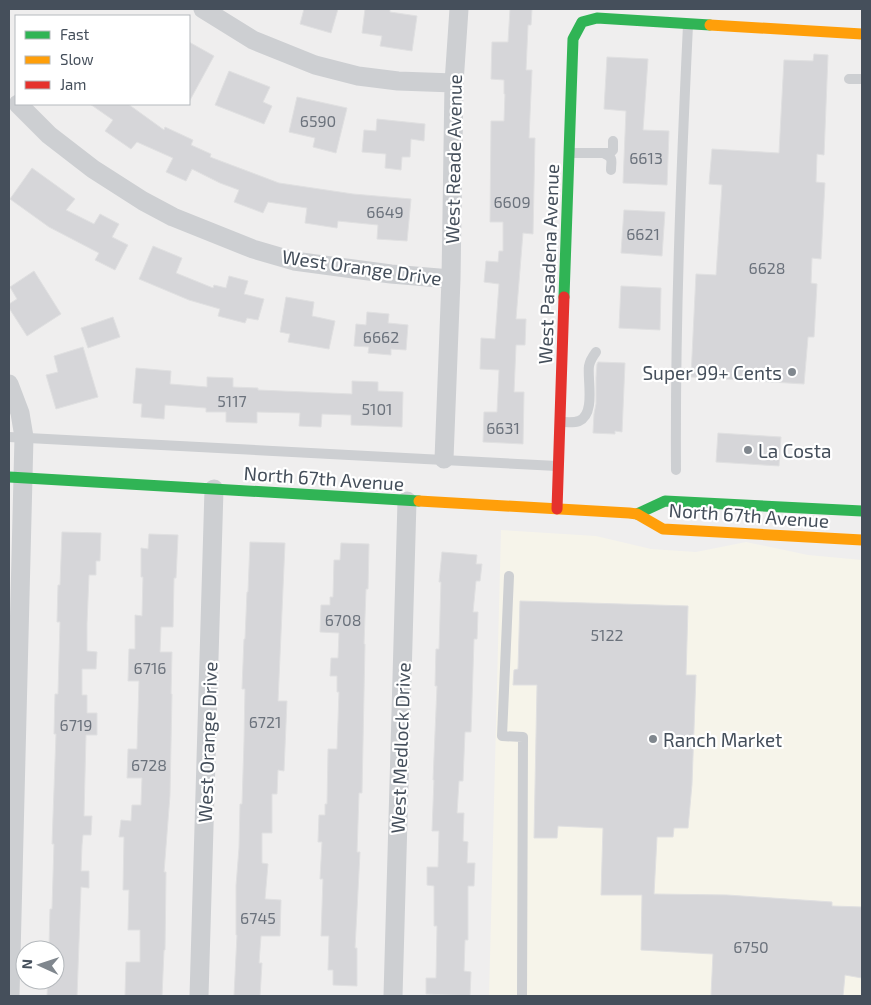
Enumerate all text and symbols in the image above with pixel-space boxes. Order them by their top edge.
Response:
legend [15,15,190,105]
text: Fast [60,25,90,43]
text: Slow [60,50,94,68]
street label: West Reade Avenue [440,74,466,244]
text: Jam [60,75,86,93]
house number: 6590 [300,111,336,130]
house number: 6613 [629,148,663,167]
street label: West Pasadena Avenue [533,163,563,365]
house number: 6609 [493,192,531,211]
house number: 6649 [366,202,404,221]
house number: 6621 [626,224,660,243]
street label: West Orange Drive [281,244,443,290]
house number: 6628 [748,258,786,277]
house number: 6662 [363,327,399,346]
place label: Super 99+ Cents [642,361,782,384]
marker: Super 99+ Cents [786,366,798,378]
house number: 5117 [217,391,247,410]
house number: 5101 [362,399,392,418]
house number: 6631 [486,418,520,437]
place label: La Costa [758,439,831,462]
marker: La Costa [742,444,754,456]
street label: North 67th Avenue [243,461,405,495]
street label: North 67th Avenue [668,498,830,532]
house number: 6708 [325,610,361,629]
house number: 5122 [591,625,623,644]
house number: 6716 [134,658,166,677]
street label: West Orange Drive [193,661,221,823]
street label: West Medlock Drive [386,662,414,834]
house number: 6721 [249,712,281,731]
house number: 6719 [60,715,92,734]
place label: Ranch Market [663,728,782,751]
marker: Ranch Market [647,733,659,745]
house number: 6728 [131,755,167,774]
house number: 6745 [240,908,276,927]
house number: 6750 [733,937,769,956]
north arrow [15,940,65,990]
text: N [18,959,35,970]

